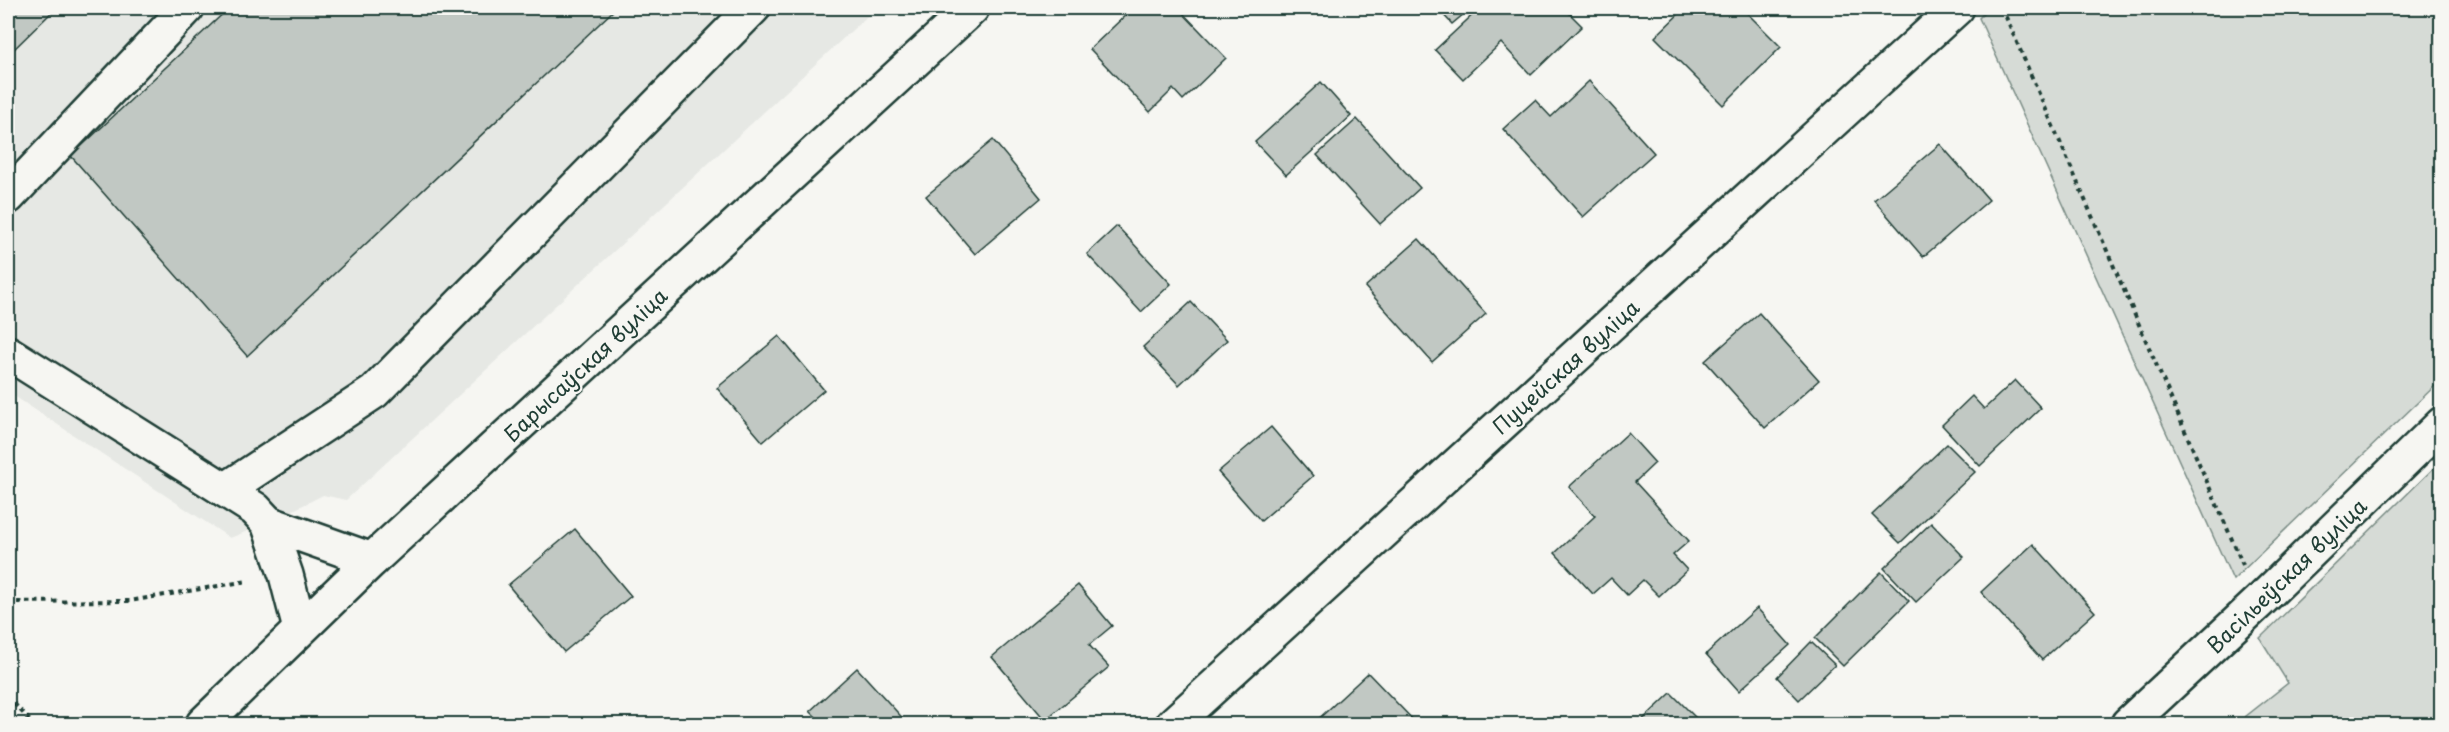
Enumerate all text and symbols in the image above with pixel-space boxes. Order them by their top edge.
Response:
street label: Барысаўская вуліца [496,279,674,449]
street label: Пуцейская вуліца [1484,291,1646,441]
street label: Васільеўская вуліца [2199,490,2373,660]

